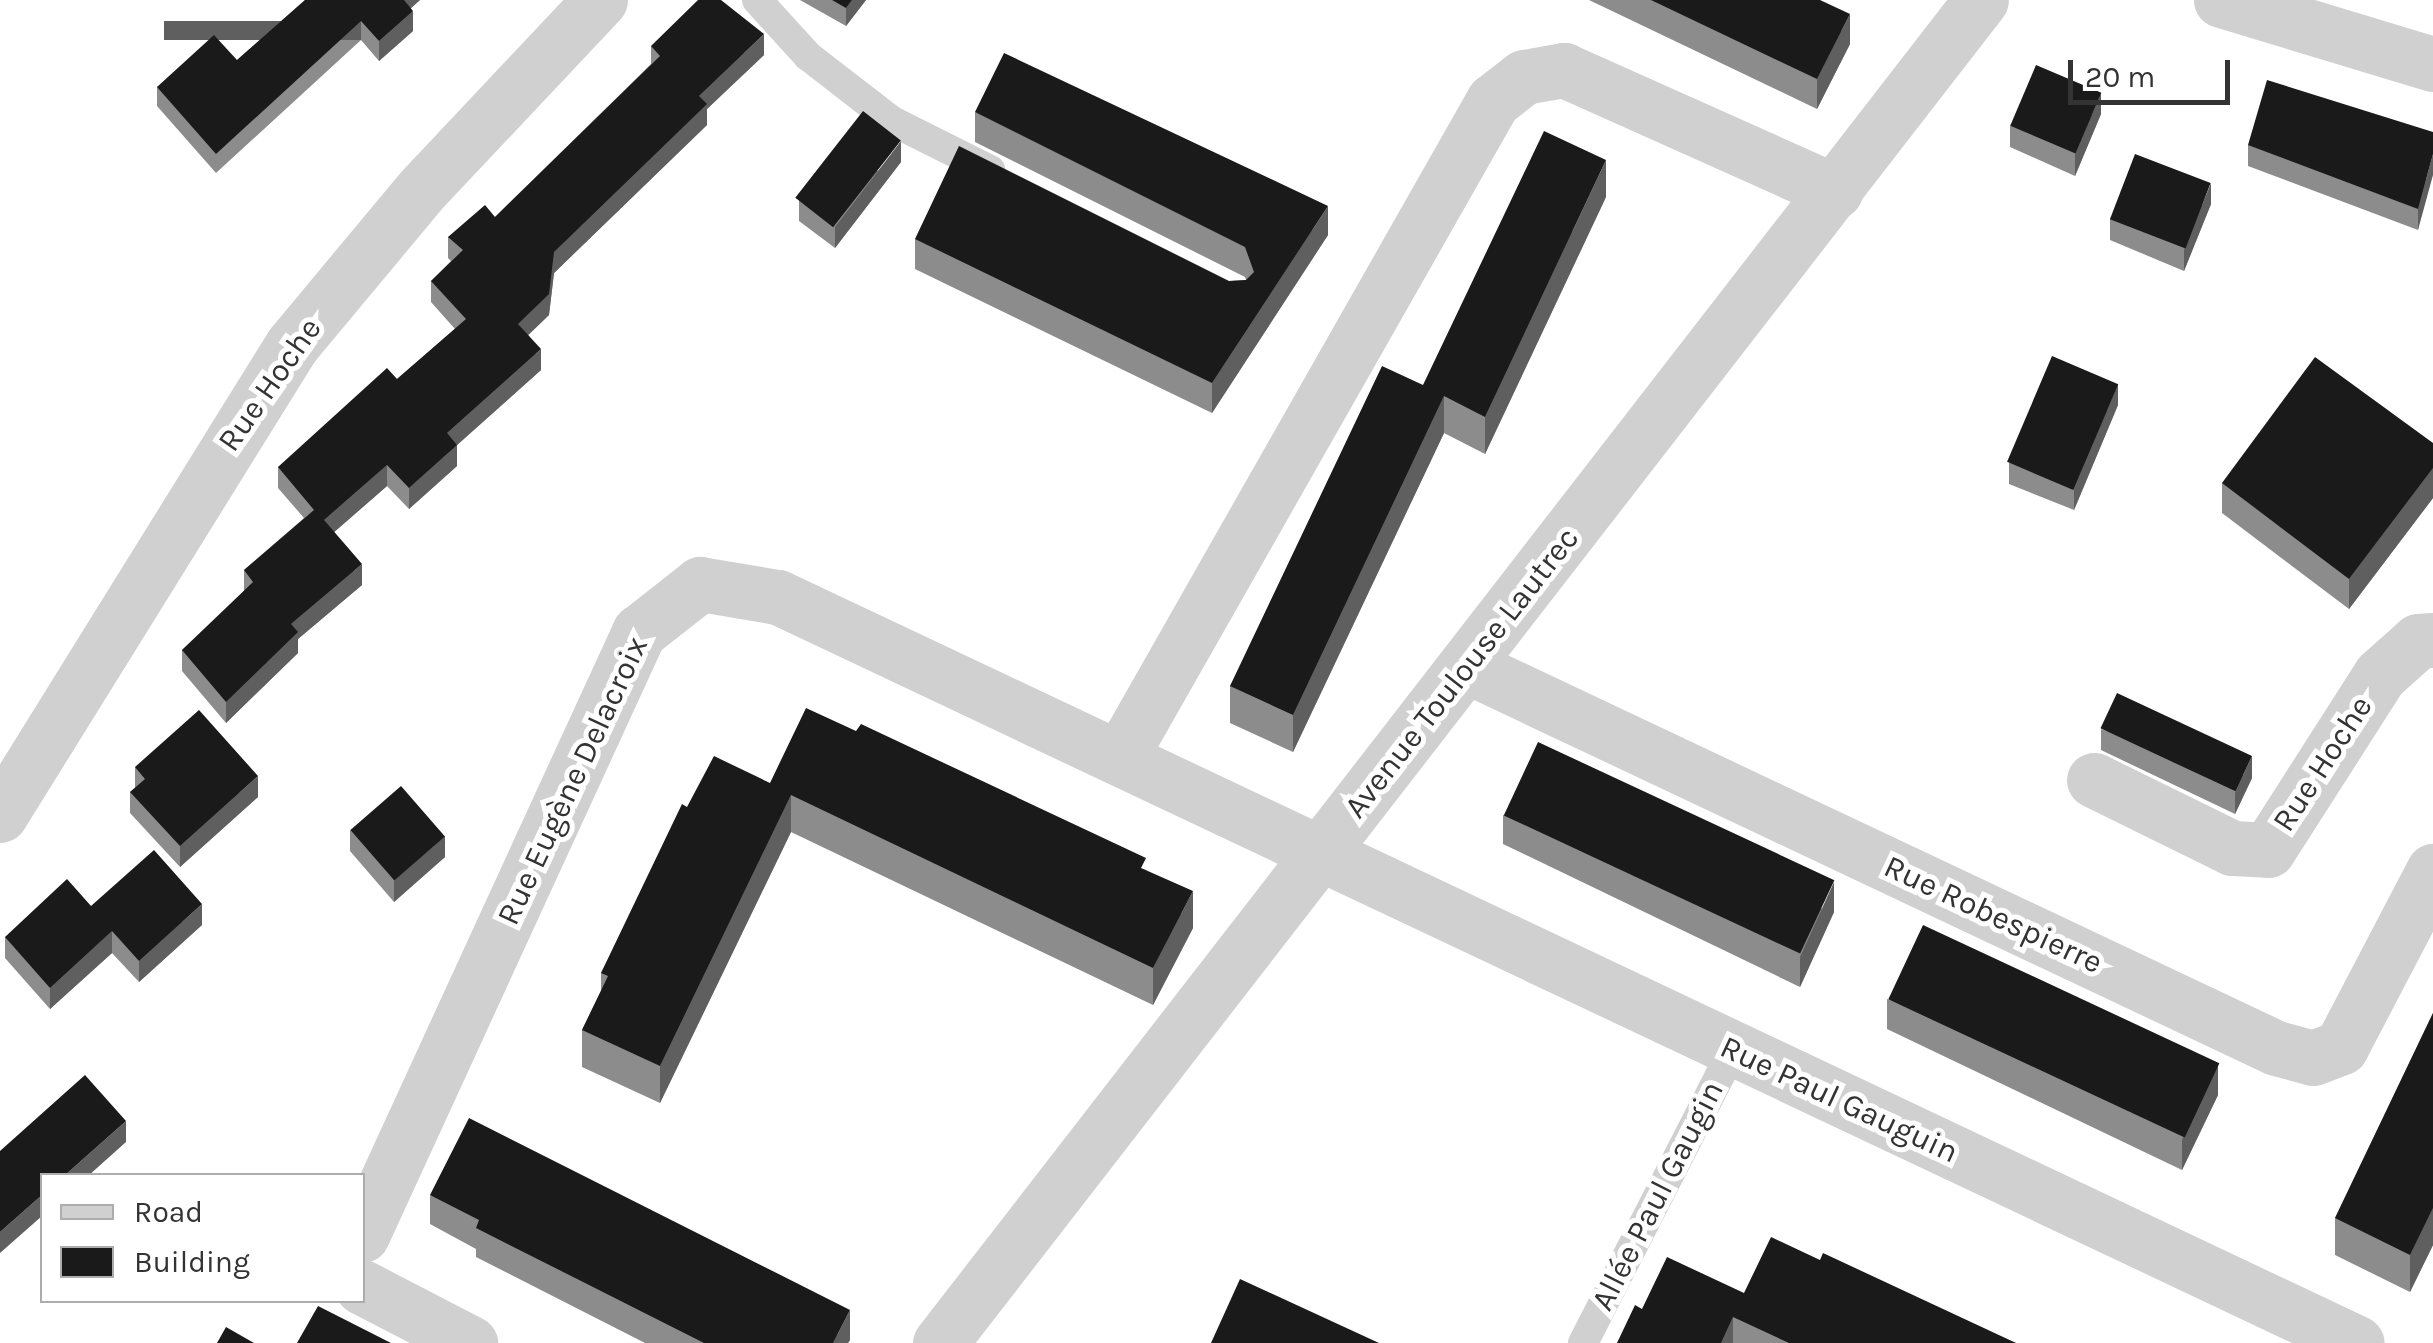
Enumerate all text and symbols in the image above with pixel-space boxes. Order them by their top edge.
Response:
scale bar [2073,40,2236,102]
text: 20 m [2085,59,2155,95]
street label: Rue Hoche [210,311,330,459]
street label: Avenue Toulouse Lautrec [1337,520,1587,826]
street label: Rue Eugène Delacroix [489,631,657,931]
street label: Rue Hoche [2265,689,2381,839]
street label: Rue Robespierre [1878,848,2108,982]
street label: Rue Paul Gauguin [1714,1028,1964,1172]
street label: Allée Paul Gaugin [1584,1075,1732,1317]
legend [40,1173,365,1303]
text: Road [134,1194,203,1230]
text: Building [134,1244,250,1280]

